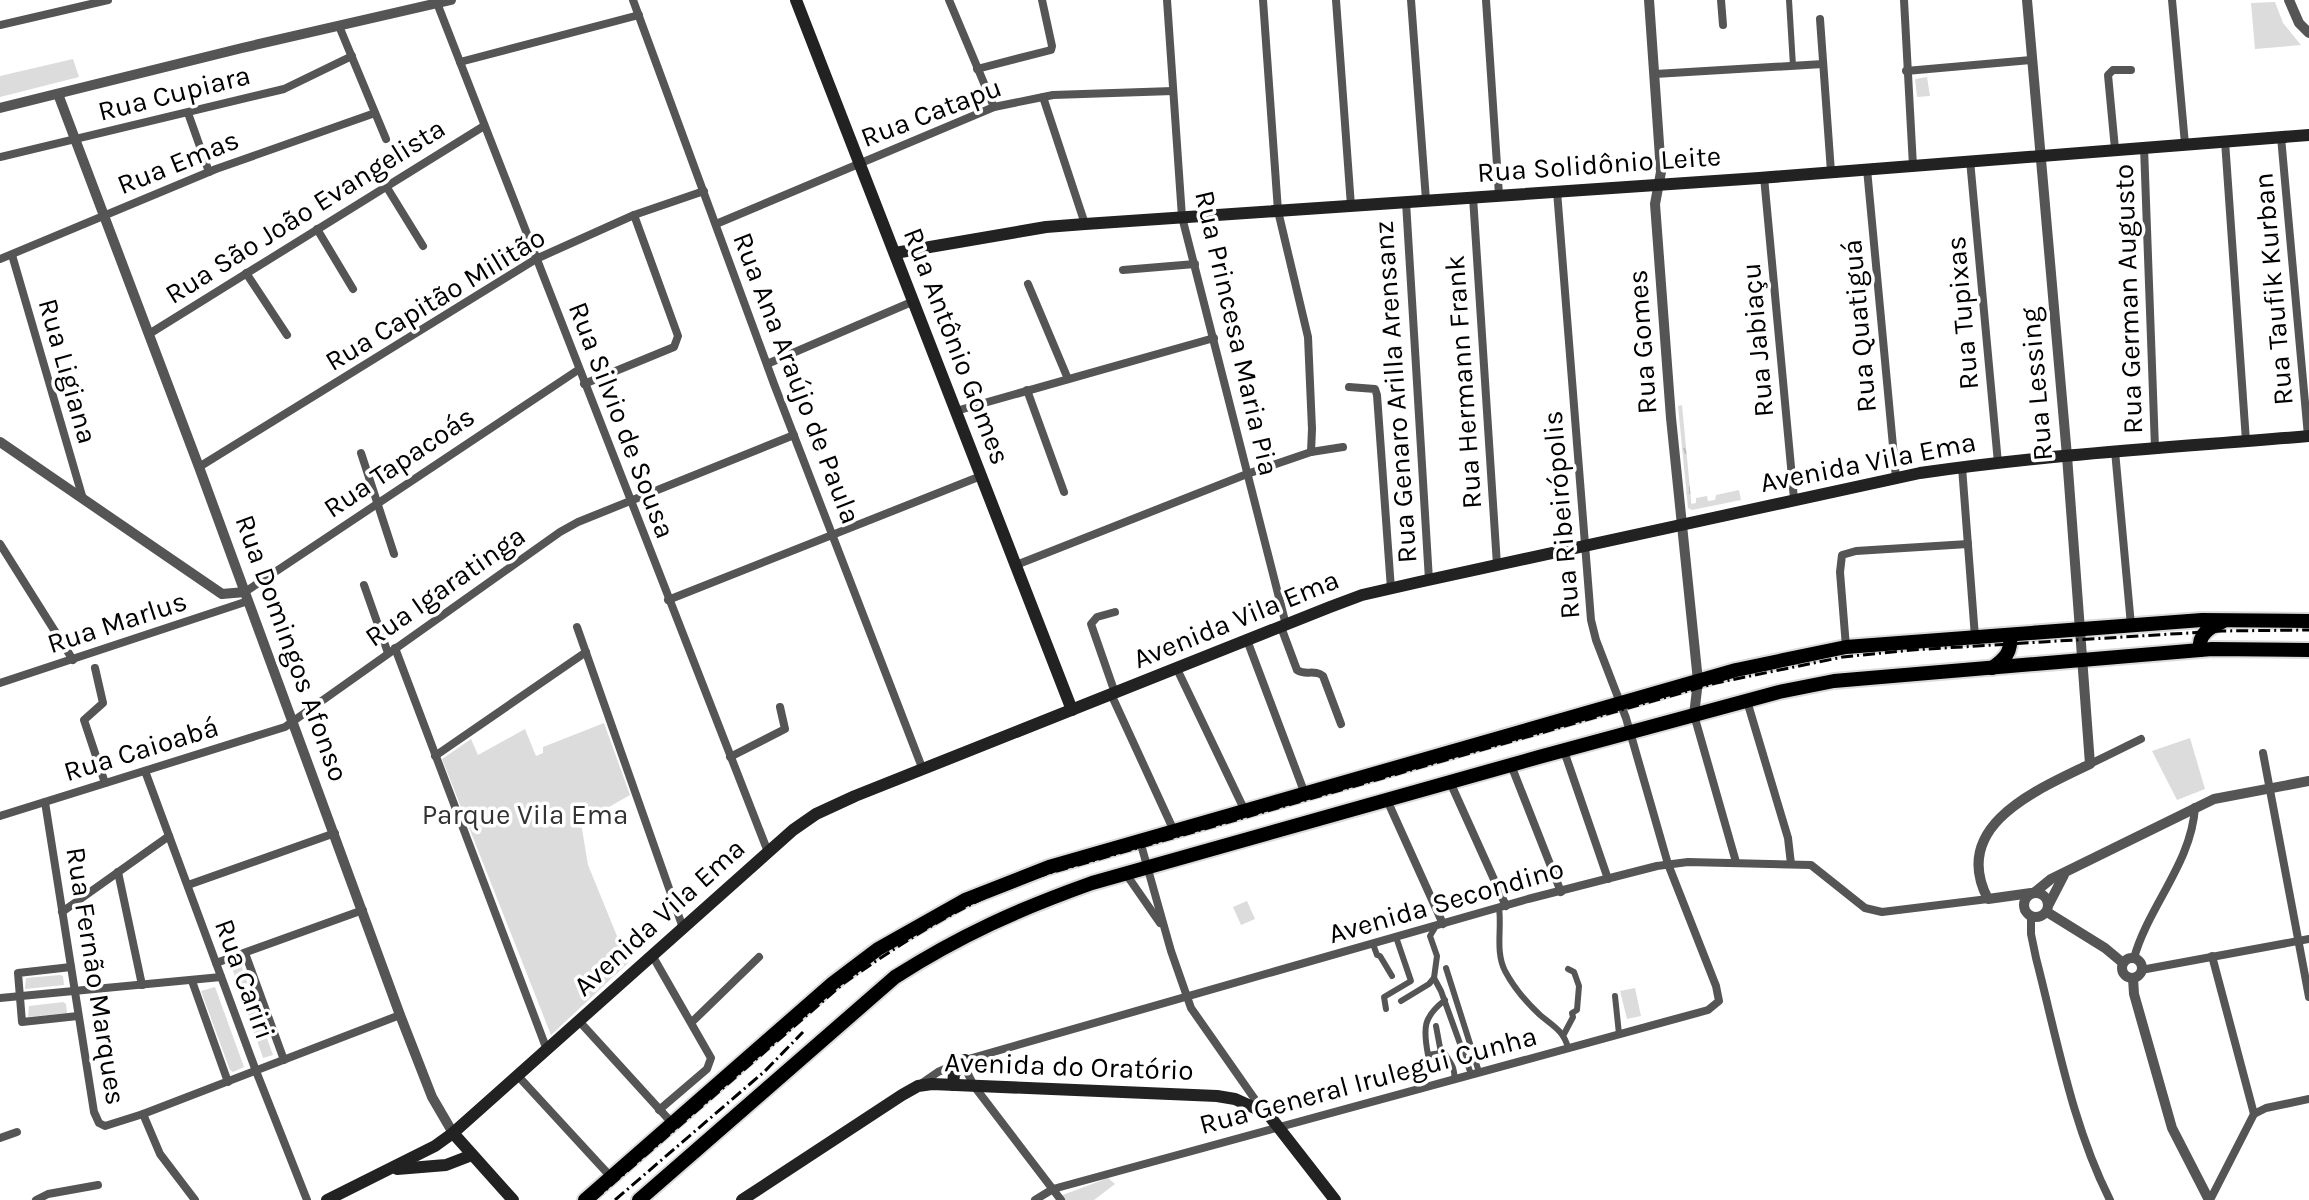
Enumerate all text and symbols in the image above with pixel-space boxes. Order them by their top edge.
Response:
street label: Rua Cupiara [94,58,254,128]
street label: Rua Catapu [856,70,1006,154]
street label: Rua São João Evangelista [159,111,451,311]
street label: Rua Emas [112,123,244,201]
street label: Rua Solidônio Leite [1476,139,1722,189]
street label: Rua German Augusto [2107,163,2149,435]
street label: Rua Taufik Kurban [2246,171,2300,407]
street label: Rua Princesa Maria Pia [1188,187,1286,479]
street label: Rua Capitão Militão [319,220,551,378]
street label: Rua Genaro Arilla Arensanz [1367,220,1423,564]
street label: Rua Antônio Gomes [897,223,1017,469]
street label: Rua Ana Araújo de Paula [726,228,868,528]
street label: Rua Tupixas [1939,235,1985,391]
street label: Rua Quatiguá [1835,238,1883,414]
street label: Rua Hermann Frank [1438,254,1488,510]
street label: Rua Jabiaçu [1734,262,1780,418]
street label: Rua Gomes [1620,269,1664,415]
street label: Rua Ligiana [32,295,104,447]
street label: Rua Silvio de Sousa [562,297,682,543]
street label: Rua Lessing [2013,306,2059,462]
street label: Rua Tapacoás [317,399,481,525]
street label: Rua Ribeirópolis [1535,409,1587,621]
street label: Avenida Vila Ema [1757,425,1979,499]
street label: Rua Domingos Afonso [228,510,356,786]
street label: Rua Igaratinga [359,519,531,653]
street label: Avenida Vila Ema [1128,563,1344,675]
street label: Rua Marlus [43,584,191,660]
street label: Rua Caioabá [60,710,222,788]
park label: Parque Vila Ema [422,798,628,831]
street label: Avenida Vila Ema [567,831,751,1003]
street label: Rua Fernão Marques [59,845,133,1107]
street label: Avenida Secondino [1325,852,1567,950]
street label: Rua Cariri [208,914,282,1044]
street label: Rua General Irulegui Cunha [1196,1019,1540,1141]
street label: Avenida do Oratório [944,1045,1194,1087]

